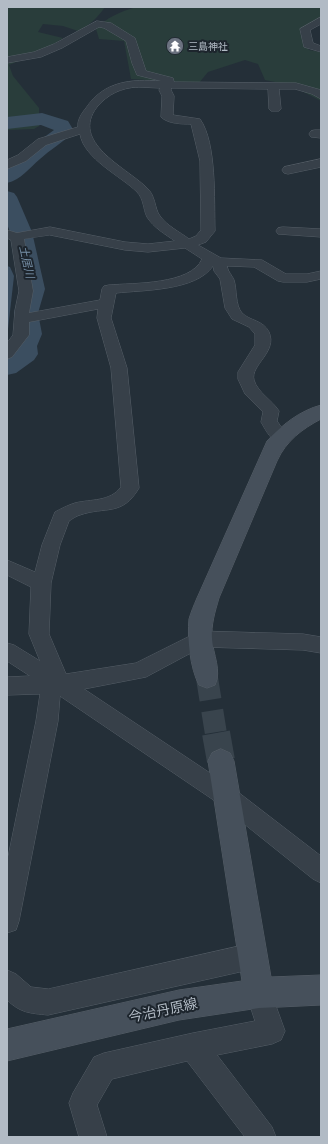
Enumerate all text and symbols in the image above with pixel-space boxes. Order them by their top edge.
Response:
temple icon: 三島神社 [165,36,185,56]
place label: 三島神社 [188,40,228,53]
water label: 土居川 [16,244,38,281]
street label: 今治丹原線 [127,994,199,1026]

